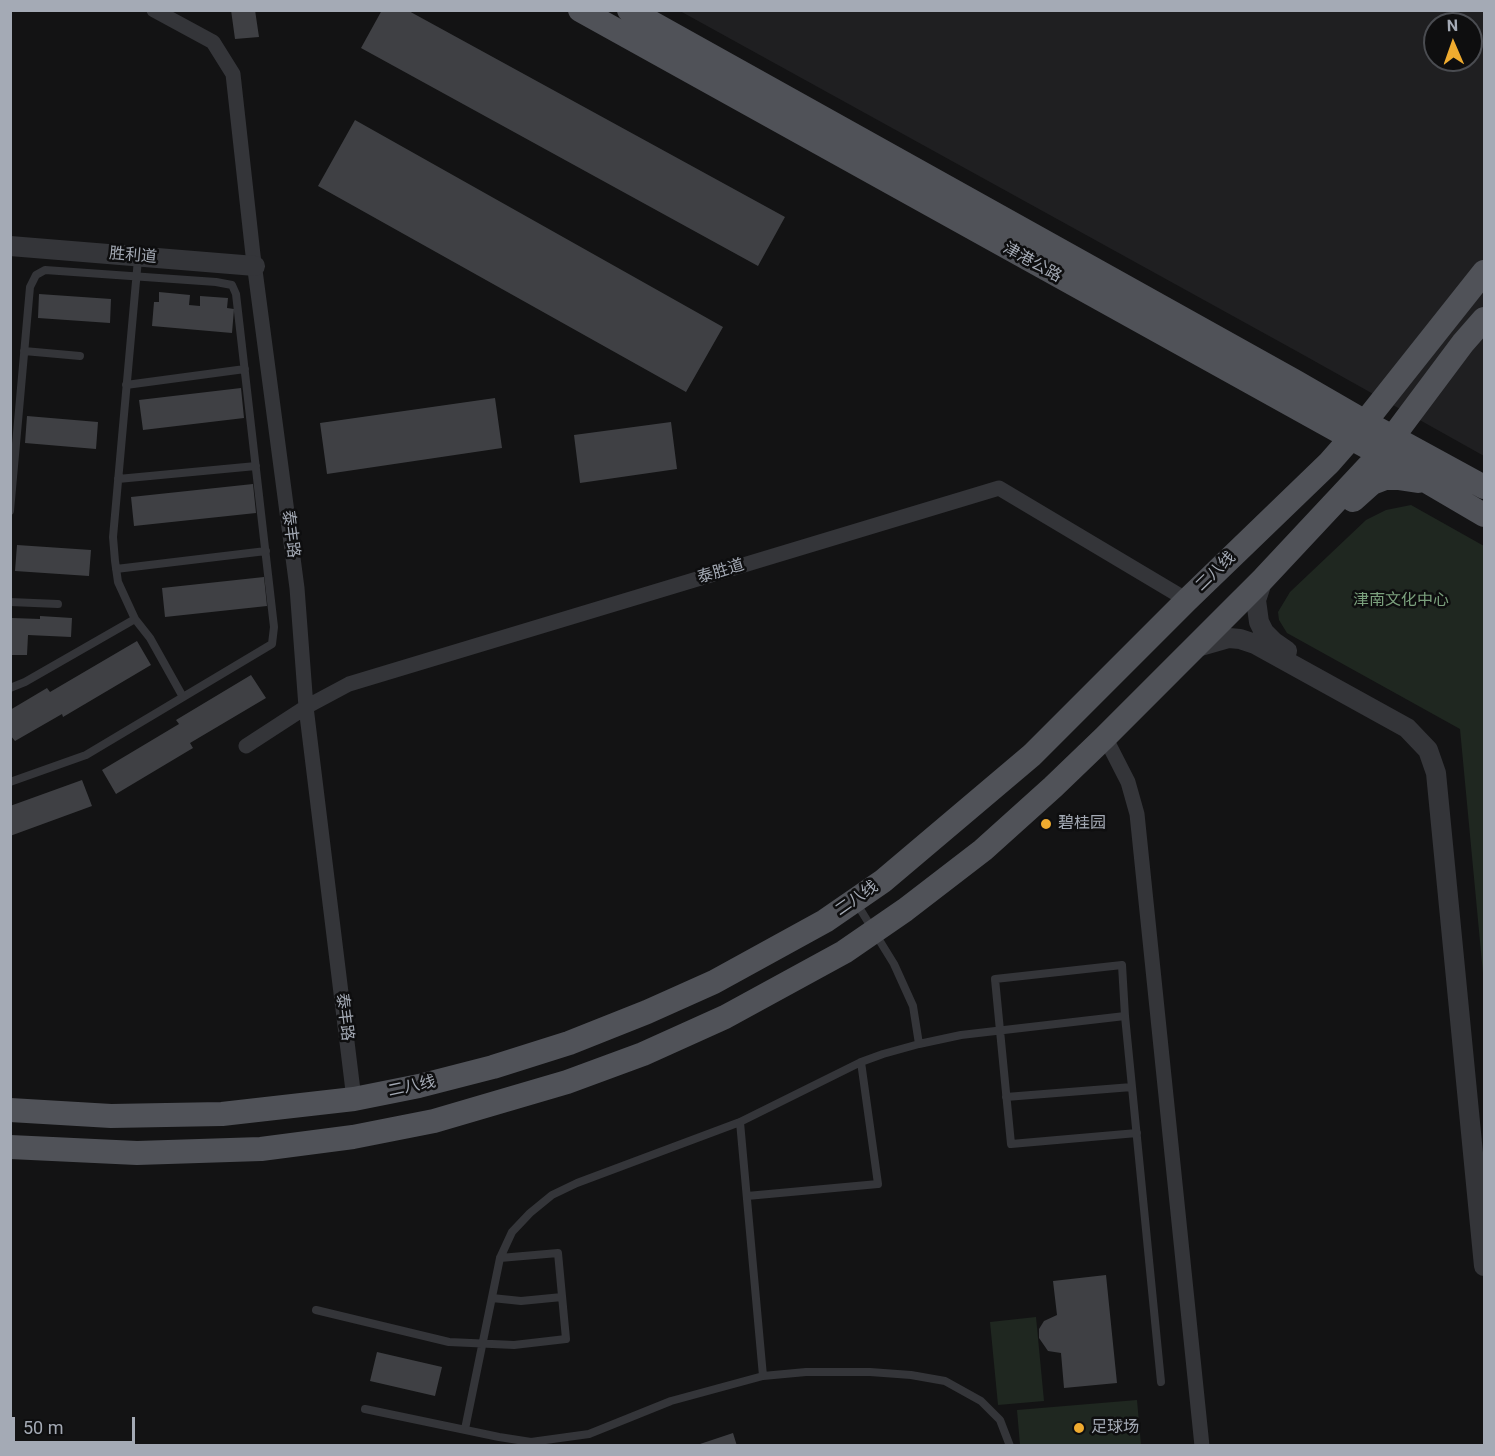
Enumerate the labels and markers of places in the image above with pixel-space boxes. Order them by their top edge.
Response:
place label: 碧桂园 [1058,814,1106,834]
marker: 碧桂园 [1039,817,1053,831]
place label: 足球场 [1091,1418,1139,1438]
marker: 足球场 [1072,1421,1086,1435]

